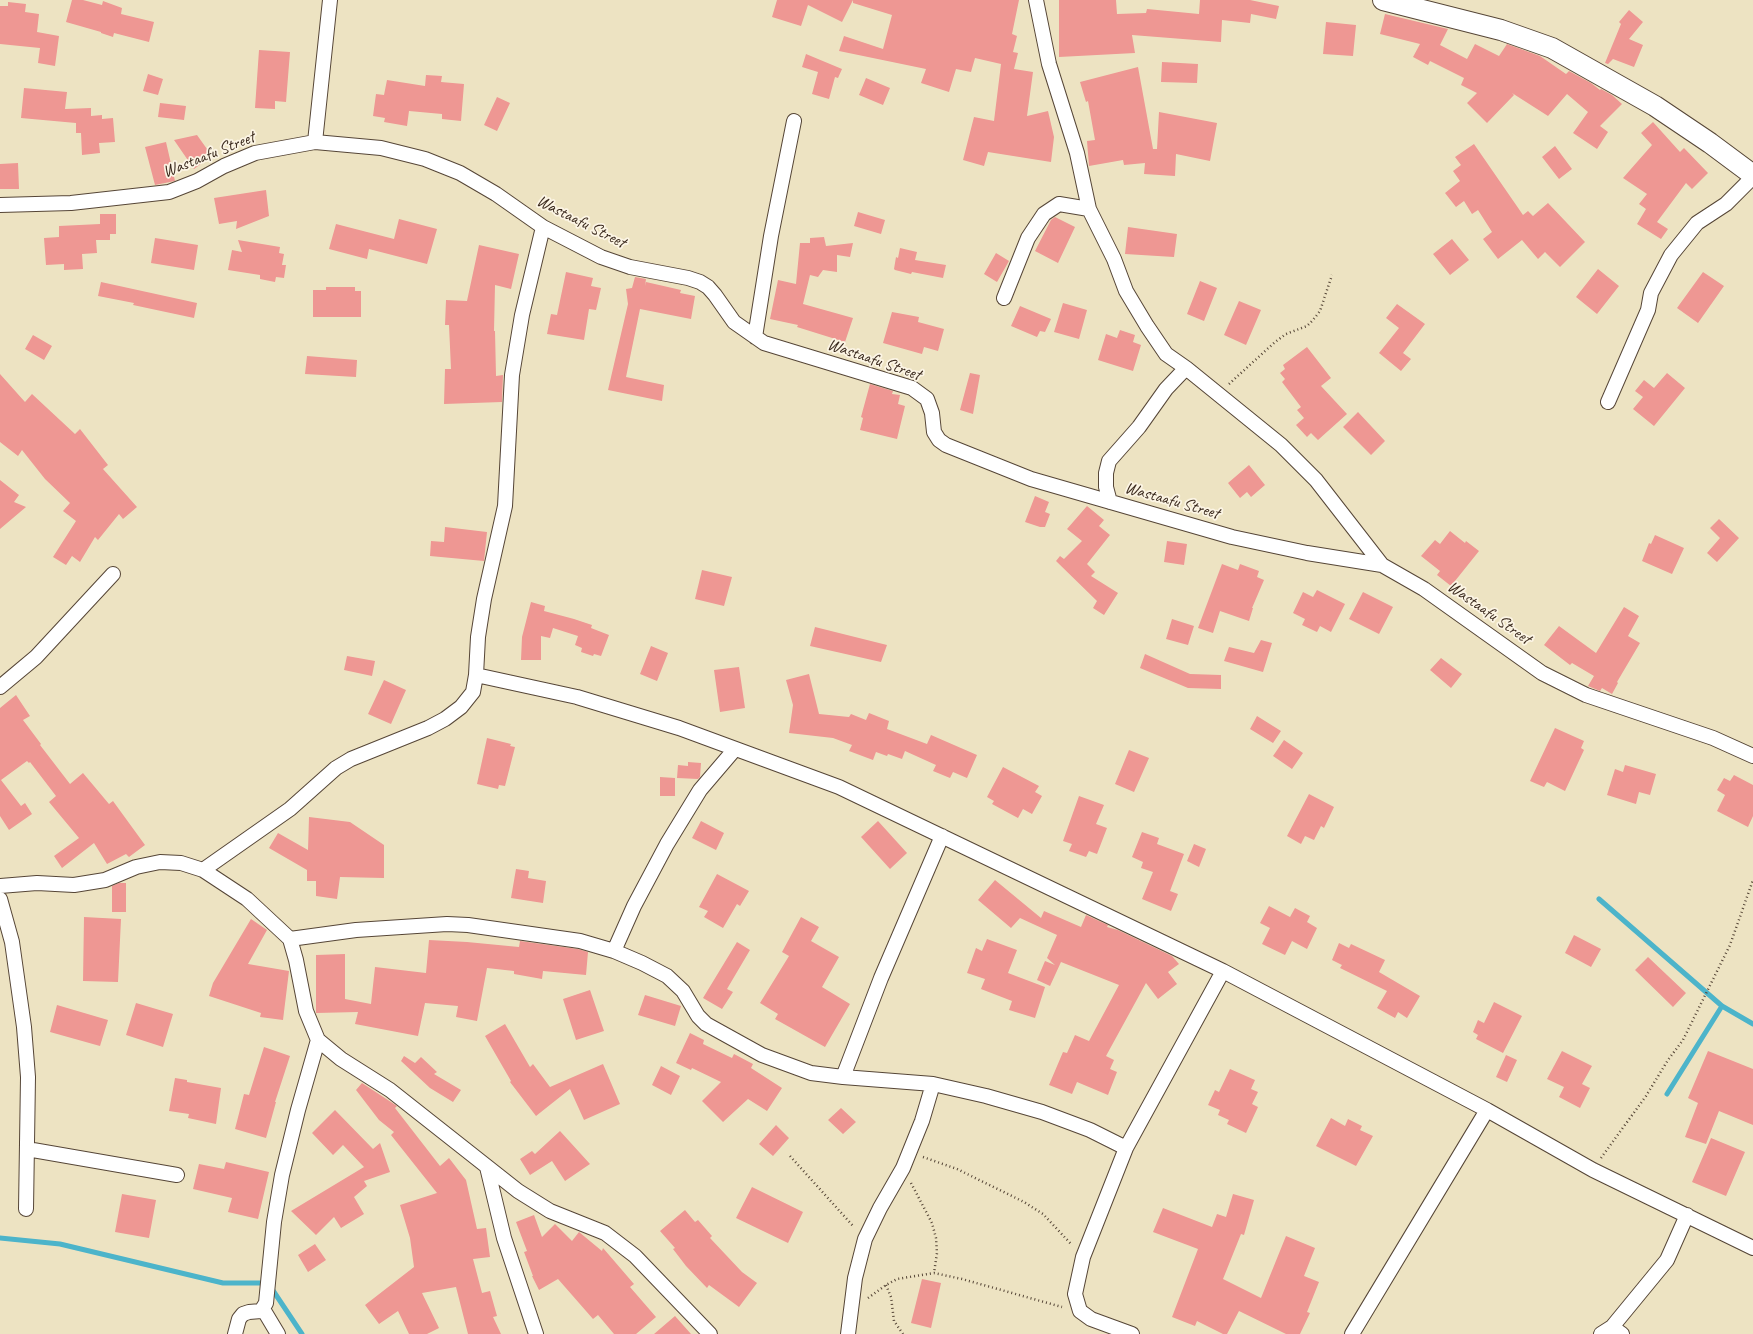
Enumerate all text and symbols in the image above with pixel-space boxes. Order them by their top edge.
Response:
street label: Wastaafu Street [160,127,258,183]
street label: Wastaafu Street [533,191,629,253]
street label: Wastaafu Street [825,335,923,385]
street label: Wastaafu Street [1122,478,1222,524]
street label: Wastaafu Street [1443,577,1535,649]

